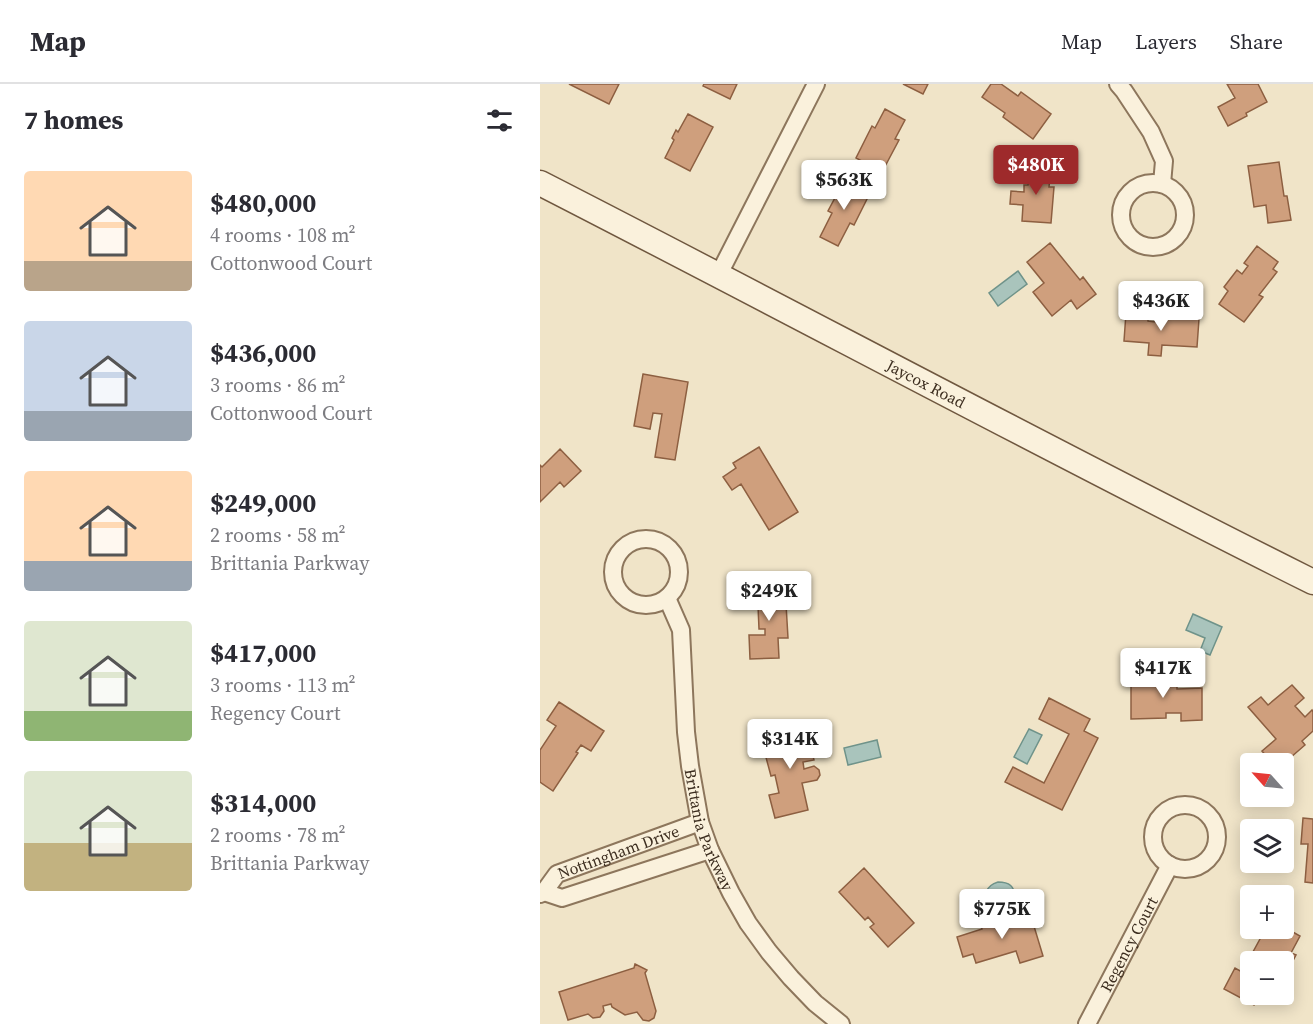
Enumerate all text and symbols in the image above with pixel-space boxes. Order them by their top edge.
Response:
text: Map [30,22,86,60]
text: Map [1061,27,1102,56]
text: Layers [1135,27,1197,56]
text: Share [1230,27,1283,56]
text: 7 homes [24,102,123,138]
icon: filters [483,104,516,137]
pin: $480K [994,145,1078,196]
text: $480K [1007,150,1065,178]
pin: $563K [802,160,886,211]
text: $563K [815,165,873,193]
text: $480,000 [210,185,316,221]
icon: home [72,195,144,267]
text: 4 rooms · 108 m² [210,221,356,249]
text: Cottonwood Court [210,249,372,277]
pin: $436K [1119,281,1203,332]
text: $436K [1132,286,1190,314]
text: $436,000 [210,335,316,371]
icon: home [72,345,144,417]
street label: Jaycox Road [882,353,969,413]
text: 3 rooms · 86 m² [210,371,346,399]
text: Cottonwood Court [210,399,372,427]
text: $249,000 [210,485,316,521]
icon: home [72,495,144,567]
text: 2 rooms · 58 m² [210,521,346,549]
text: Brittania Parkway [210,549,369,577]
pin: $249K [727,571,811,622]
text: $249K [740,576,798,604]
text: $417,000 [210,635,316,671]
icon: home [72,645,144,717]
pin: $417K [1121,648,1205,699]
text: $417K [1134,653,1192,681]
text: 3 rooms · 113 m² [210,671,356,699]
text: Regency Court [210,699,341,727]
pin: $314K [748,719,832,770]
text: $314K [761,724,819,752]
north arrow [1240,753,1294,807]
map controls [1240,753,1294,1005]
street label: Brittania Parkway [680,767,740,895]
text: $314,000 [210,785,316,821]
icon: home [72,795,144,867]
street label: Nottingham Drive [555,819,682,884]
button: layers [1240,819,1294,873]
text: 2 rooms · 78 m² [210,821,346,849]
text: Brittania Parkway [210,849,369,877]
button: + [1240,885,1294,939]
pin: $775K [960,889,1044,940]
street label: Regency Court [1095,892,1163,996]
text: $775K [973,894,1031,922]
button: − [1240,951,1294,1005]

